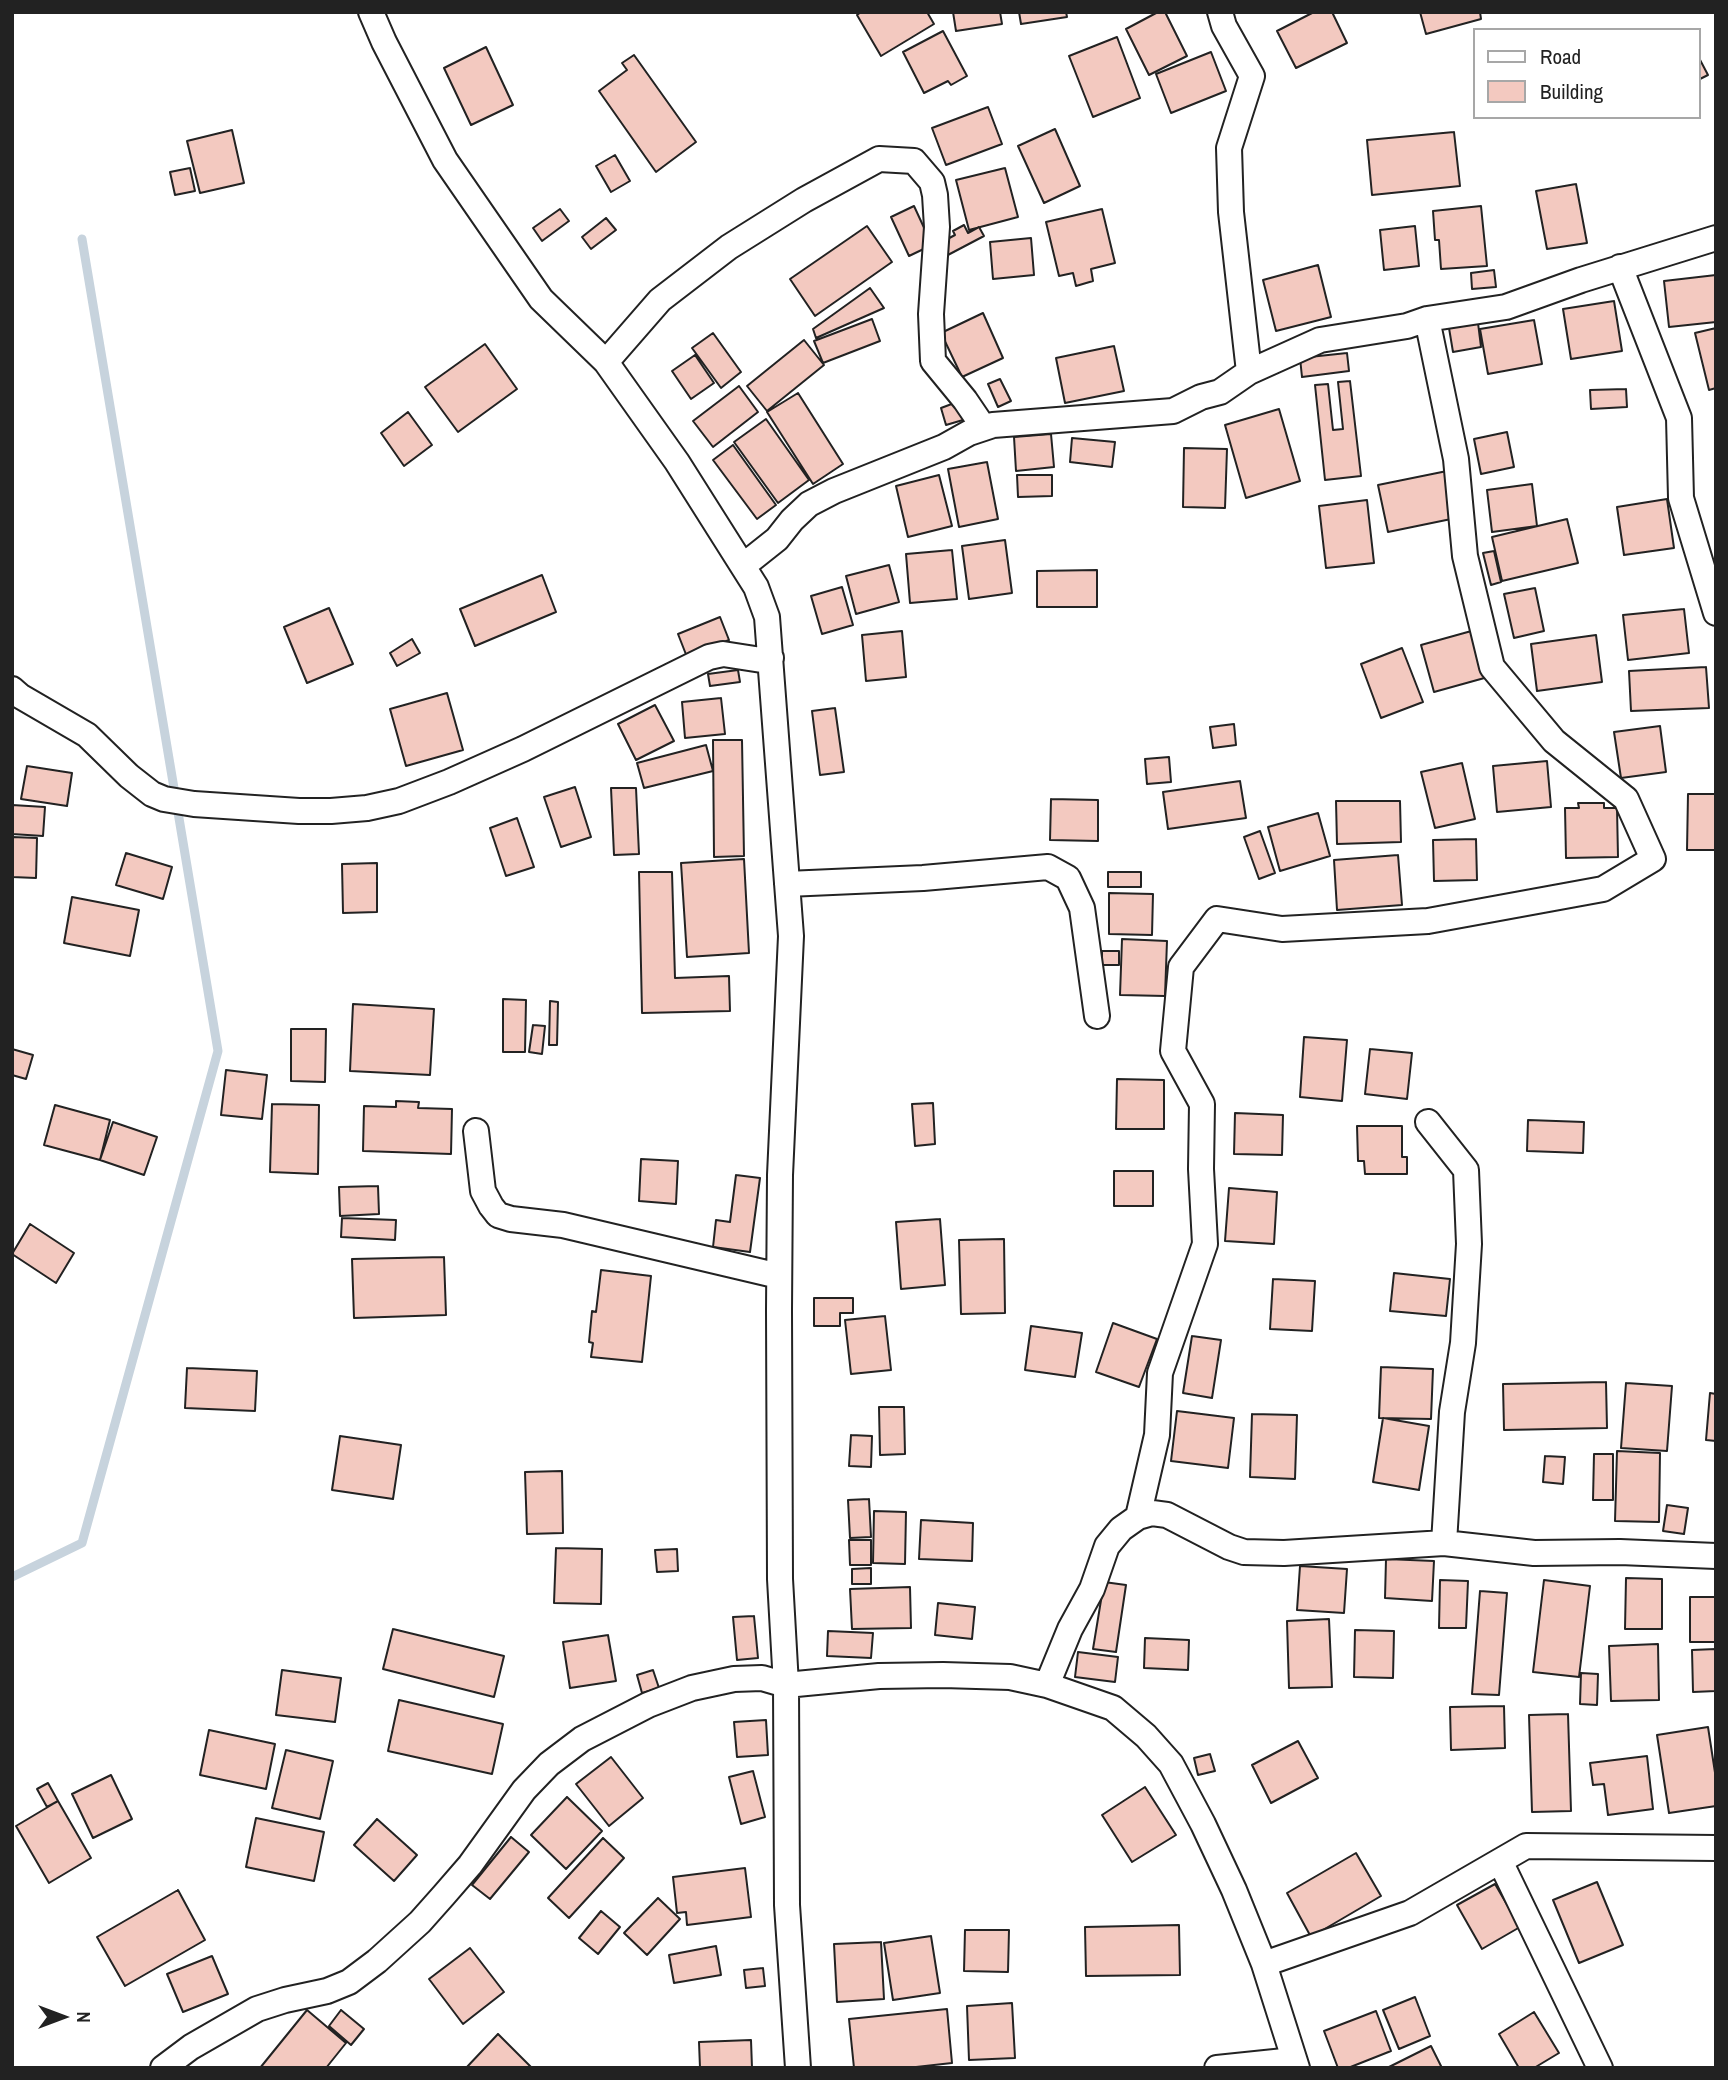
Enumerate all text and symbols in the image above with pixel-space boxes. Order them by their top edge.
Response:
legend [1472,28,1700,119]
text: Road [1540,42,1581,71]
text: Building [1540,77,1603,106]
north arrow [28,1982,98,2052]
text: N [71,2011,97,2023]

